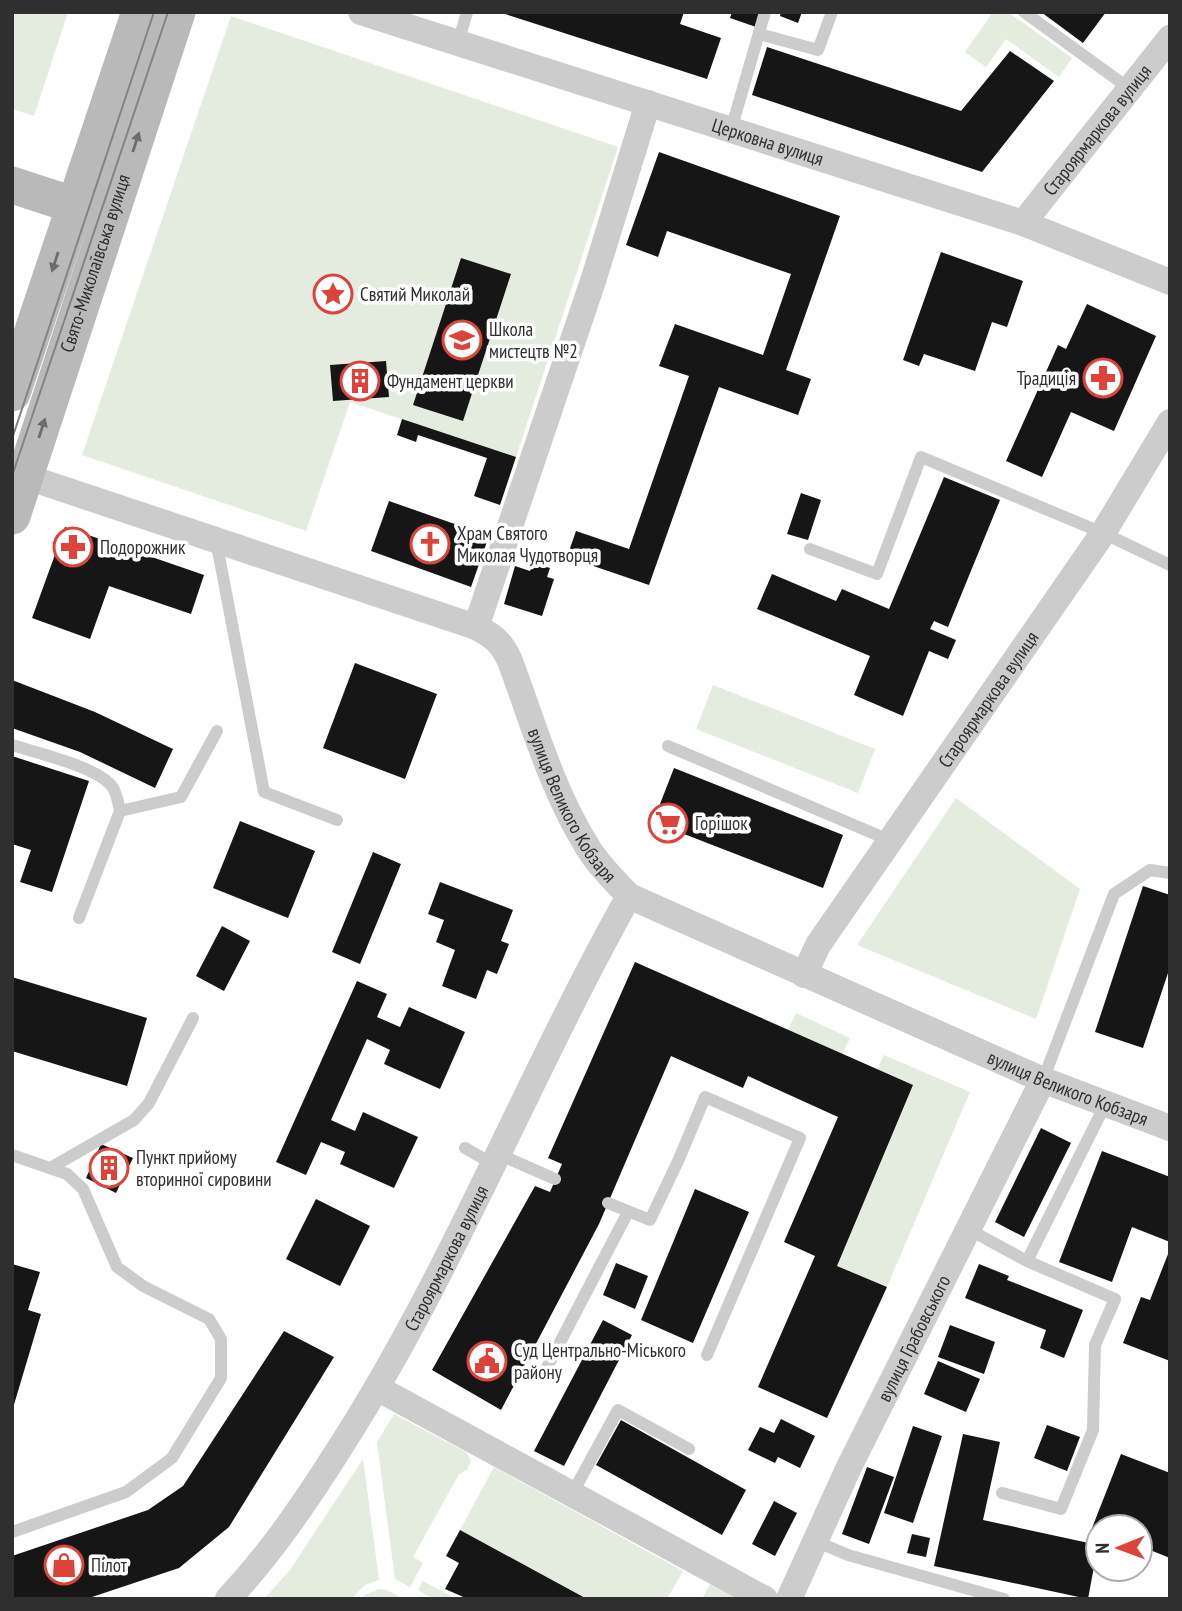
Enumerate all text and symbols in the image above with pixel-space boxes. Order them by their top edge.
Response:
street label: Староярмаркова вулиця [1038,60,1156,200]
street label: Церковна вулиця [709,113,827,171]
one-way arrow [131,131,141,152]
street label: Свято-Миколаївська вулиця [54,171,135,355]
one-way arrow [49,252,60,273]
place icon: Святий Миколай [312,273,354,315]
place label: Святий Миколай [360,282,470,306]
place label: Школа мистецтв №2 [489,317,578,363]
school or university icon: Школа мистецтв №2 [441,319,483,361]
pharmacy icon: Традиція [1082,357,1124,399]
building icon: Фундамент церкви [339,360,381,402]
place label: Традиція [1017,366,1076,390]
place label: Фундамент церкви [387,369,514,393]
one-way arrow [37,417,48,438]
place label: Храм Святого Миколая Чудотворця [457,521,598,567]
church icon: Храм Святого Миколая Чудотворця [409,523,451,565]
pharmacy icon: Подорожник [52,526,94,568]
place label: Подорожник [100,535,186,559]
street label: Староярмаркова вулиця [933,626,1044,772]
street label: вулиця Великого Кобзаря [523,725,622,887]
supermarket icon: Горішок [647,802,689,844]
place label: Горішок [695,811,748,835]
street label: вулиця Великого Кобзаря [984,1045,1152,1131]
place label: Пункт прийому вторинної сировини [136,1145,272,1191]
building icon: Пункт прийому вторинної сировини [88,1147,130,1189]
street label: Староярмаркова вулиця [399,1181,493,1335]
street label: вулиця Грабовського [872,1271,955,1406]
place label: Суд Центрально-Міського району [514,1338,686,1384]
public building icon: Суд Центрально-Міського району [466,1340,508,1382]
north arrow [1084,1513,1154,1583]
text: N [1090,1543,1114,1554]
shop icon: Пілот [43,1544,85,1586]
place label: Пілот [91,1553,128,1577]

